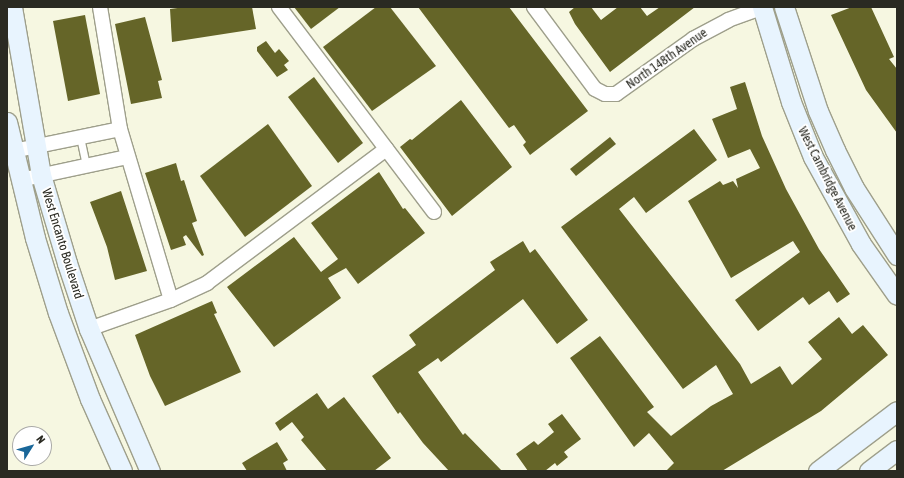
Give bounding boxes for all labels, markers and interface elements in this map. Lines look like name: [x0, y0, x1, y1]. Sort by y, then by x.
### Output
street label: North 148th Avenue: [623, 25, 711, 93]
street label: West Cambridge Avenue: [794, 124, 860, 234]
street label: West Encanto Boulevard: [38, 187, 86, 301]
north arrow: [12, 426, 52, 466]
text: N: [34, 433, 48, 446]

